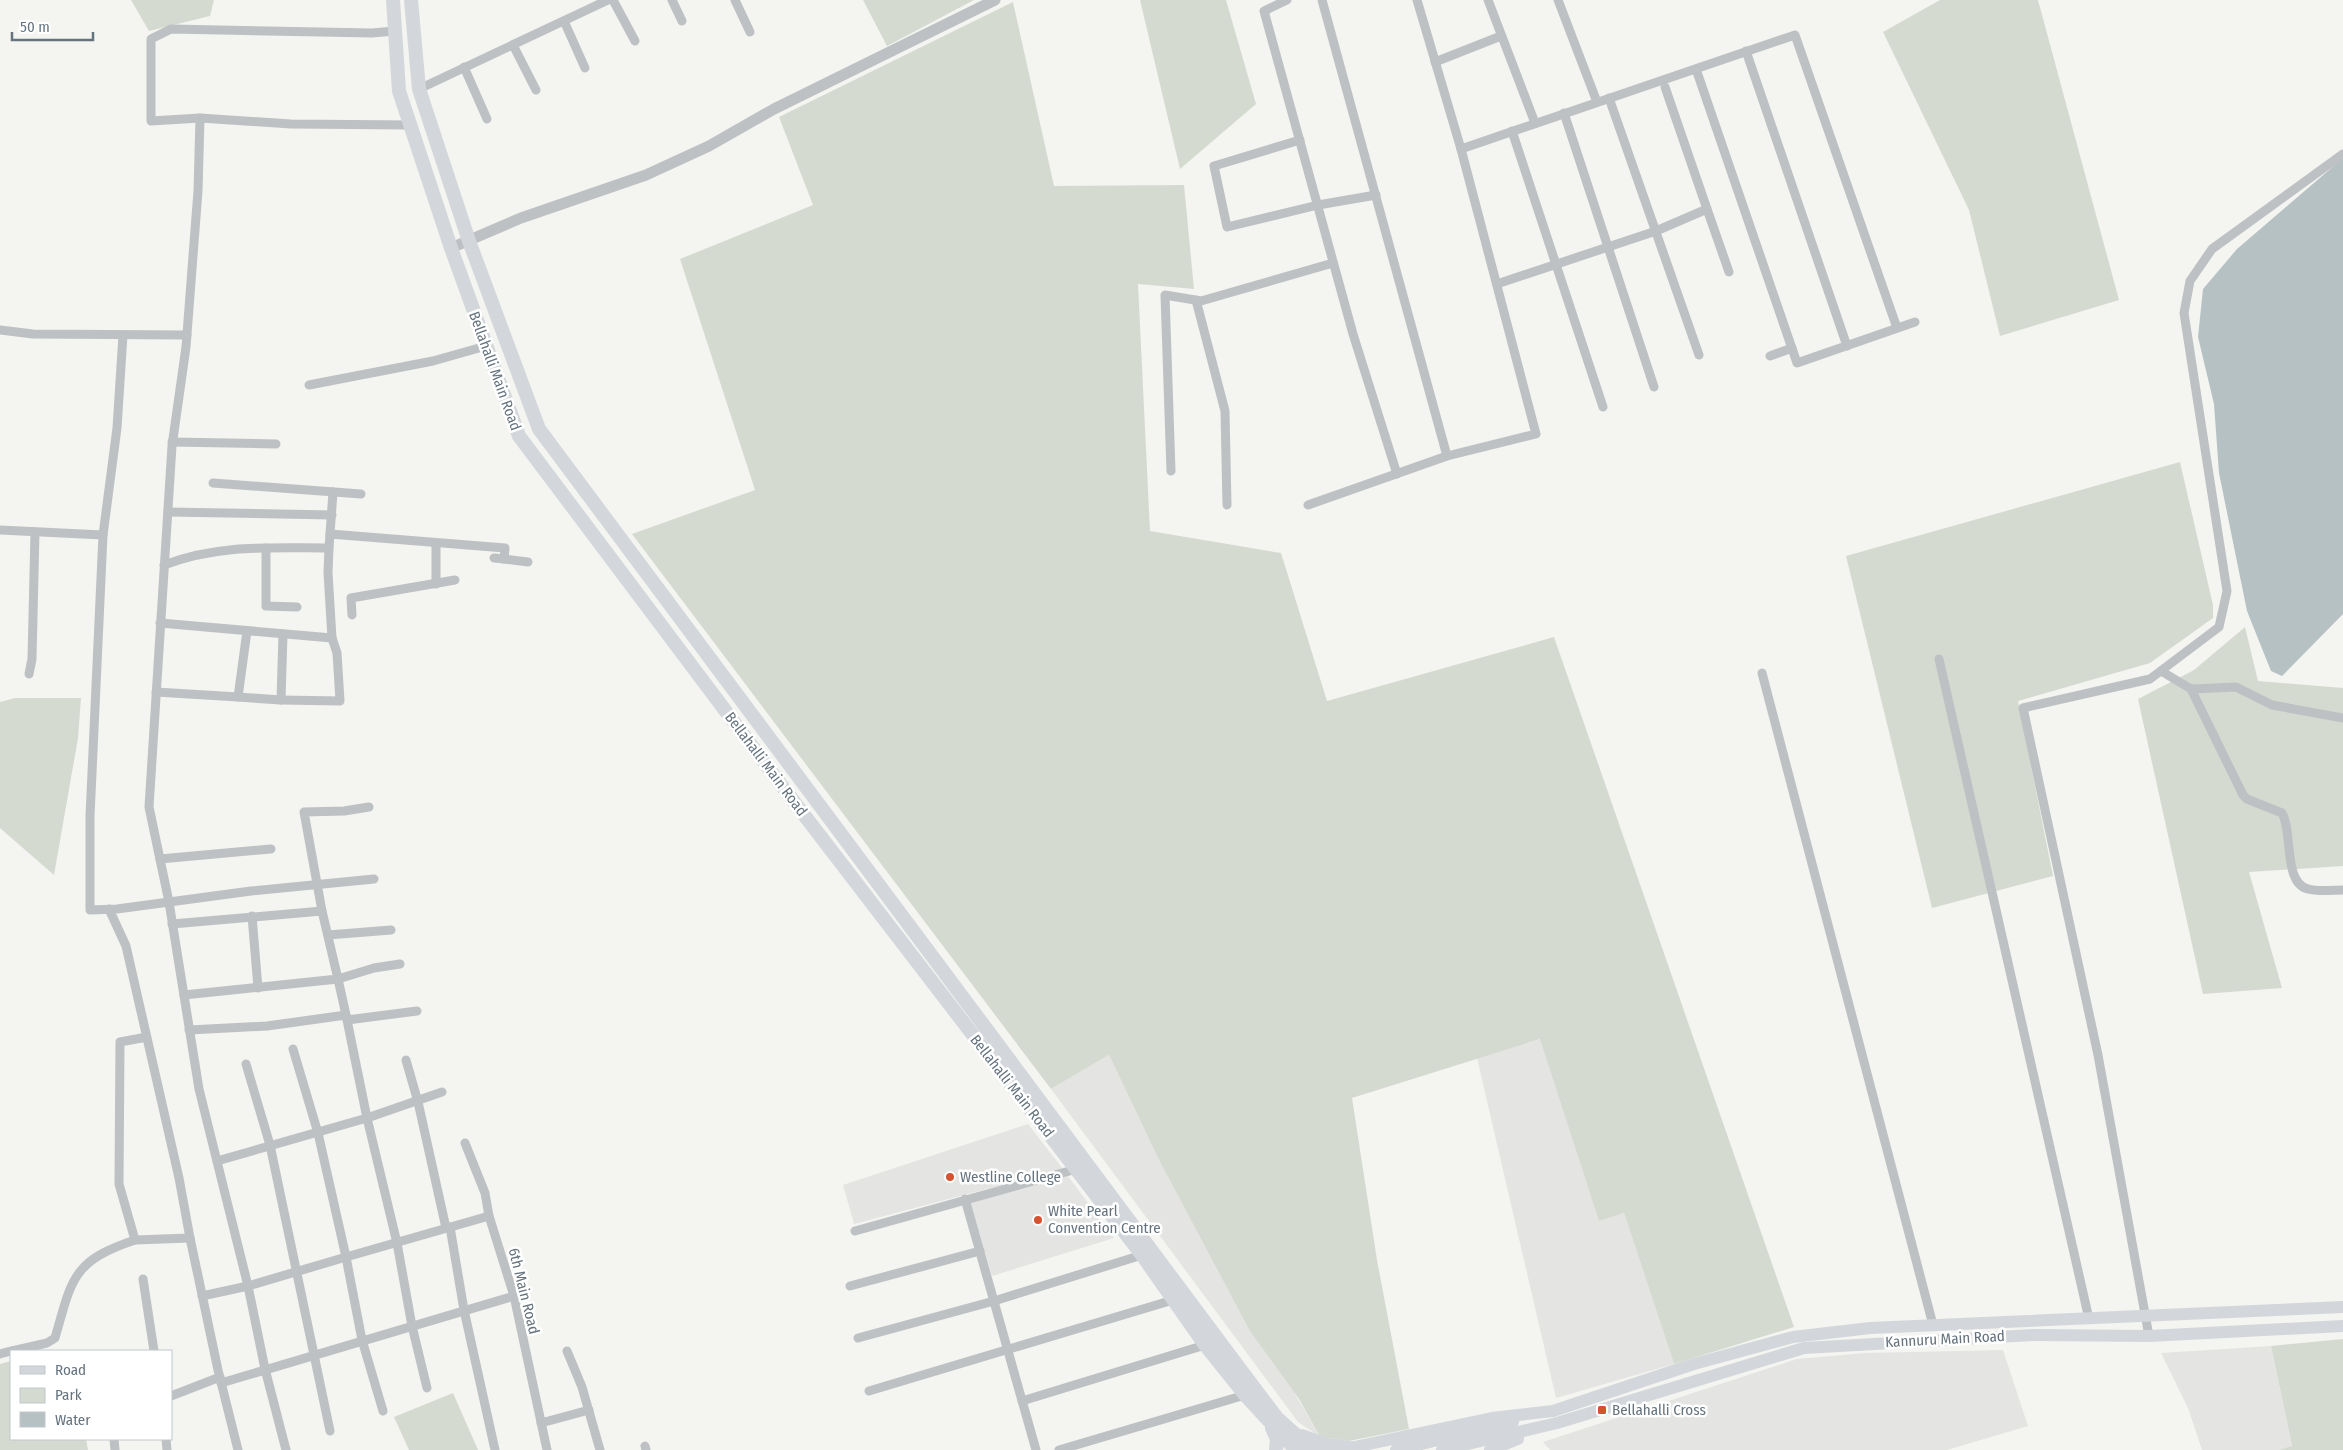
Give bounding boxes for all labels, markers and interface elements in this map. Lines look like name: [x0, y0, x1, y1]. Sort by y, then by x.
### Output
scale bar: [12, 10, 94, 42]
text: 50 m: [20, 18, 50, 36]
street label: Bellahalli Main Road: [465, 309, 525, 433]
street label: Bellahalli Main Road: [721, 708, 811, 820]
street label: Bellahalli Main Road: [966, 1031, 1058, 1141]
place label: Westline College: [960, 1168, 1061, 1186]
marker: Westline College: [944, 1171, 956, 1183]
place label: White Pearl Convention Centre: [1048, 1202, 1161, 1237]
marker: White Pearl Convention Centre: [1032, 1214, 1044, 1226]
street label: 6th Main Road: [505, 1246, 543, 1336]
street label: Kannuru Main Road: [1885, 1327, 2005, 1351]
legend: [10, 1350, 172, 1440]
text: Road: [55, 1361, 86, 1379]
text: Park: [55, 1386, 82, 1404]
place label: Bellahalli Cross: [1612, 1401, 1706, 1419]
marker: Bellahalli Cross: [1596, 1404, 1608, 1416]
text: Water: [55, 1411, 91, 1429]

